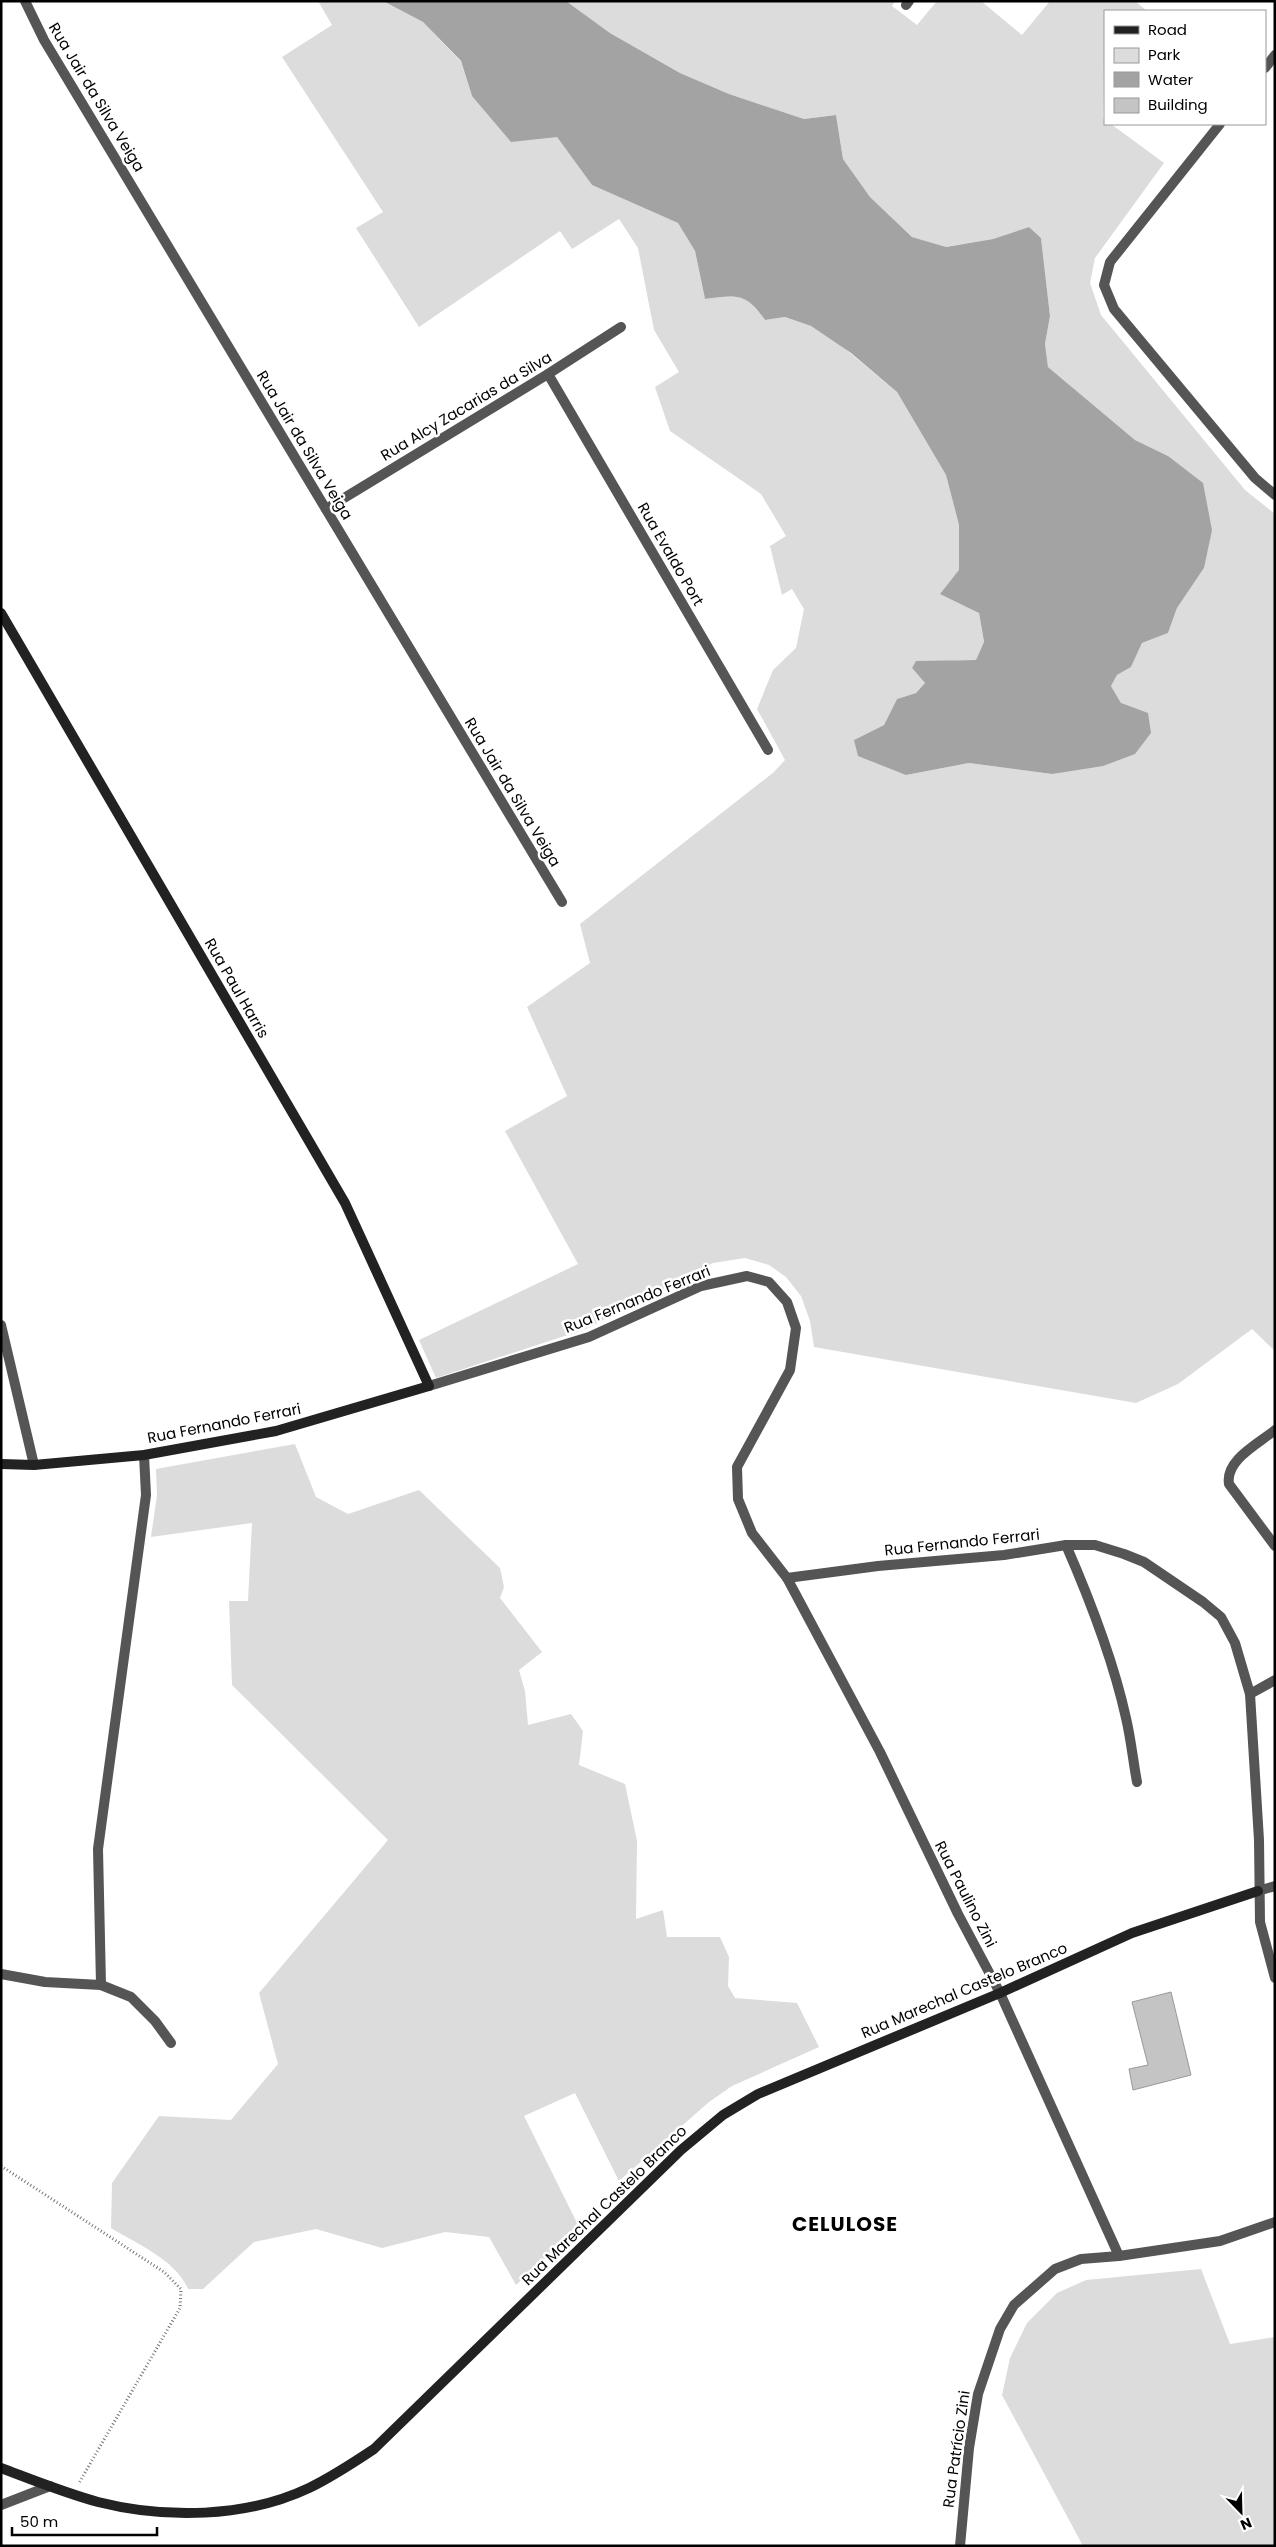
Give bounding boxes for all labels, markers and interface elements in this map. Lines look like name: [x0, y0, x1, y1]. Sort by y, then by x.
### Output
legend: [1104, 10, 1266, 125]
street label: Rua Jair da Silva Veiga: [44, 18, 150, 176]
text: Road: [1148, 19, 1187, 40]
text: Park: [1148, 44, 1180, 65]
text: Water: [1148, 69, 1194, 90]
text: Building: [1148, 94, 1208, 115]
street label: Rua Alcy Zacarias da Silva: [377, 347, 555, 465]
street label: Rua Jair da Silva Veiga: [252, 366, 358, 524]
street label: Rua Evaldo Port: [633, 499, 709, 609]
street label: Rua Jair da Silva Veiga: [460, 713, 566, 871]
street label: Rua Paul Harris: [200, 934, 274, 1042]
street label: Rua Fernando Ferrari: [561, 1260, 713, 1338]
street label: Rua Fernando Ferrari: [145, 1398, 303, 1448]
street label: Rua Fernando Ferrari: [883, 1523, 1041, 1561]
street label: Rua Paulino Zini: [930, 1837, 1002, 1951]
street label: Rua Marechal Castelo Branco: [858, 1937, 1070, 2043]
street label: Rua Marechal Castelo Branco: [517, 2120, 691, 2290]
district label: CELULOSE: [792, 2210, 898, 2238]
street label: Rua Patrício Zini: [937, 2389, 975, 2509]
north arrow: [1216, 2487, 1266, 2537]
scale bar: [12, 2504, 158, 2536]
text: 50 m: [20, 2511, 58, 2532]
text: N: [1237, 2513, 1255, 2535]

